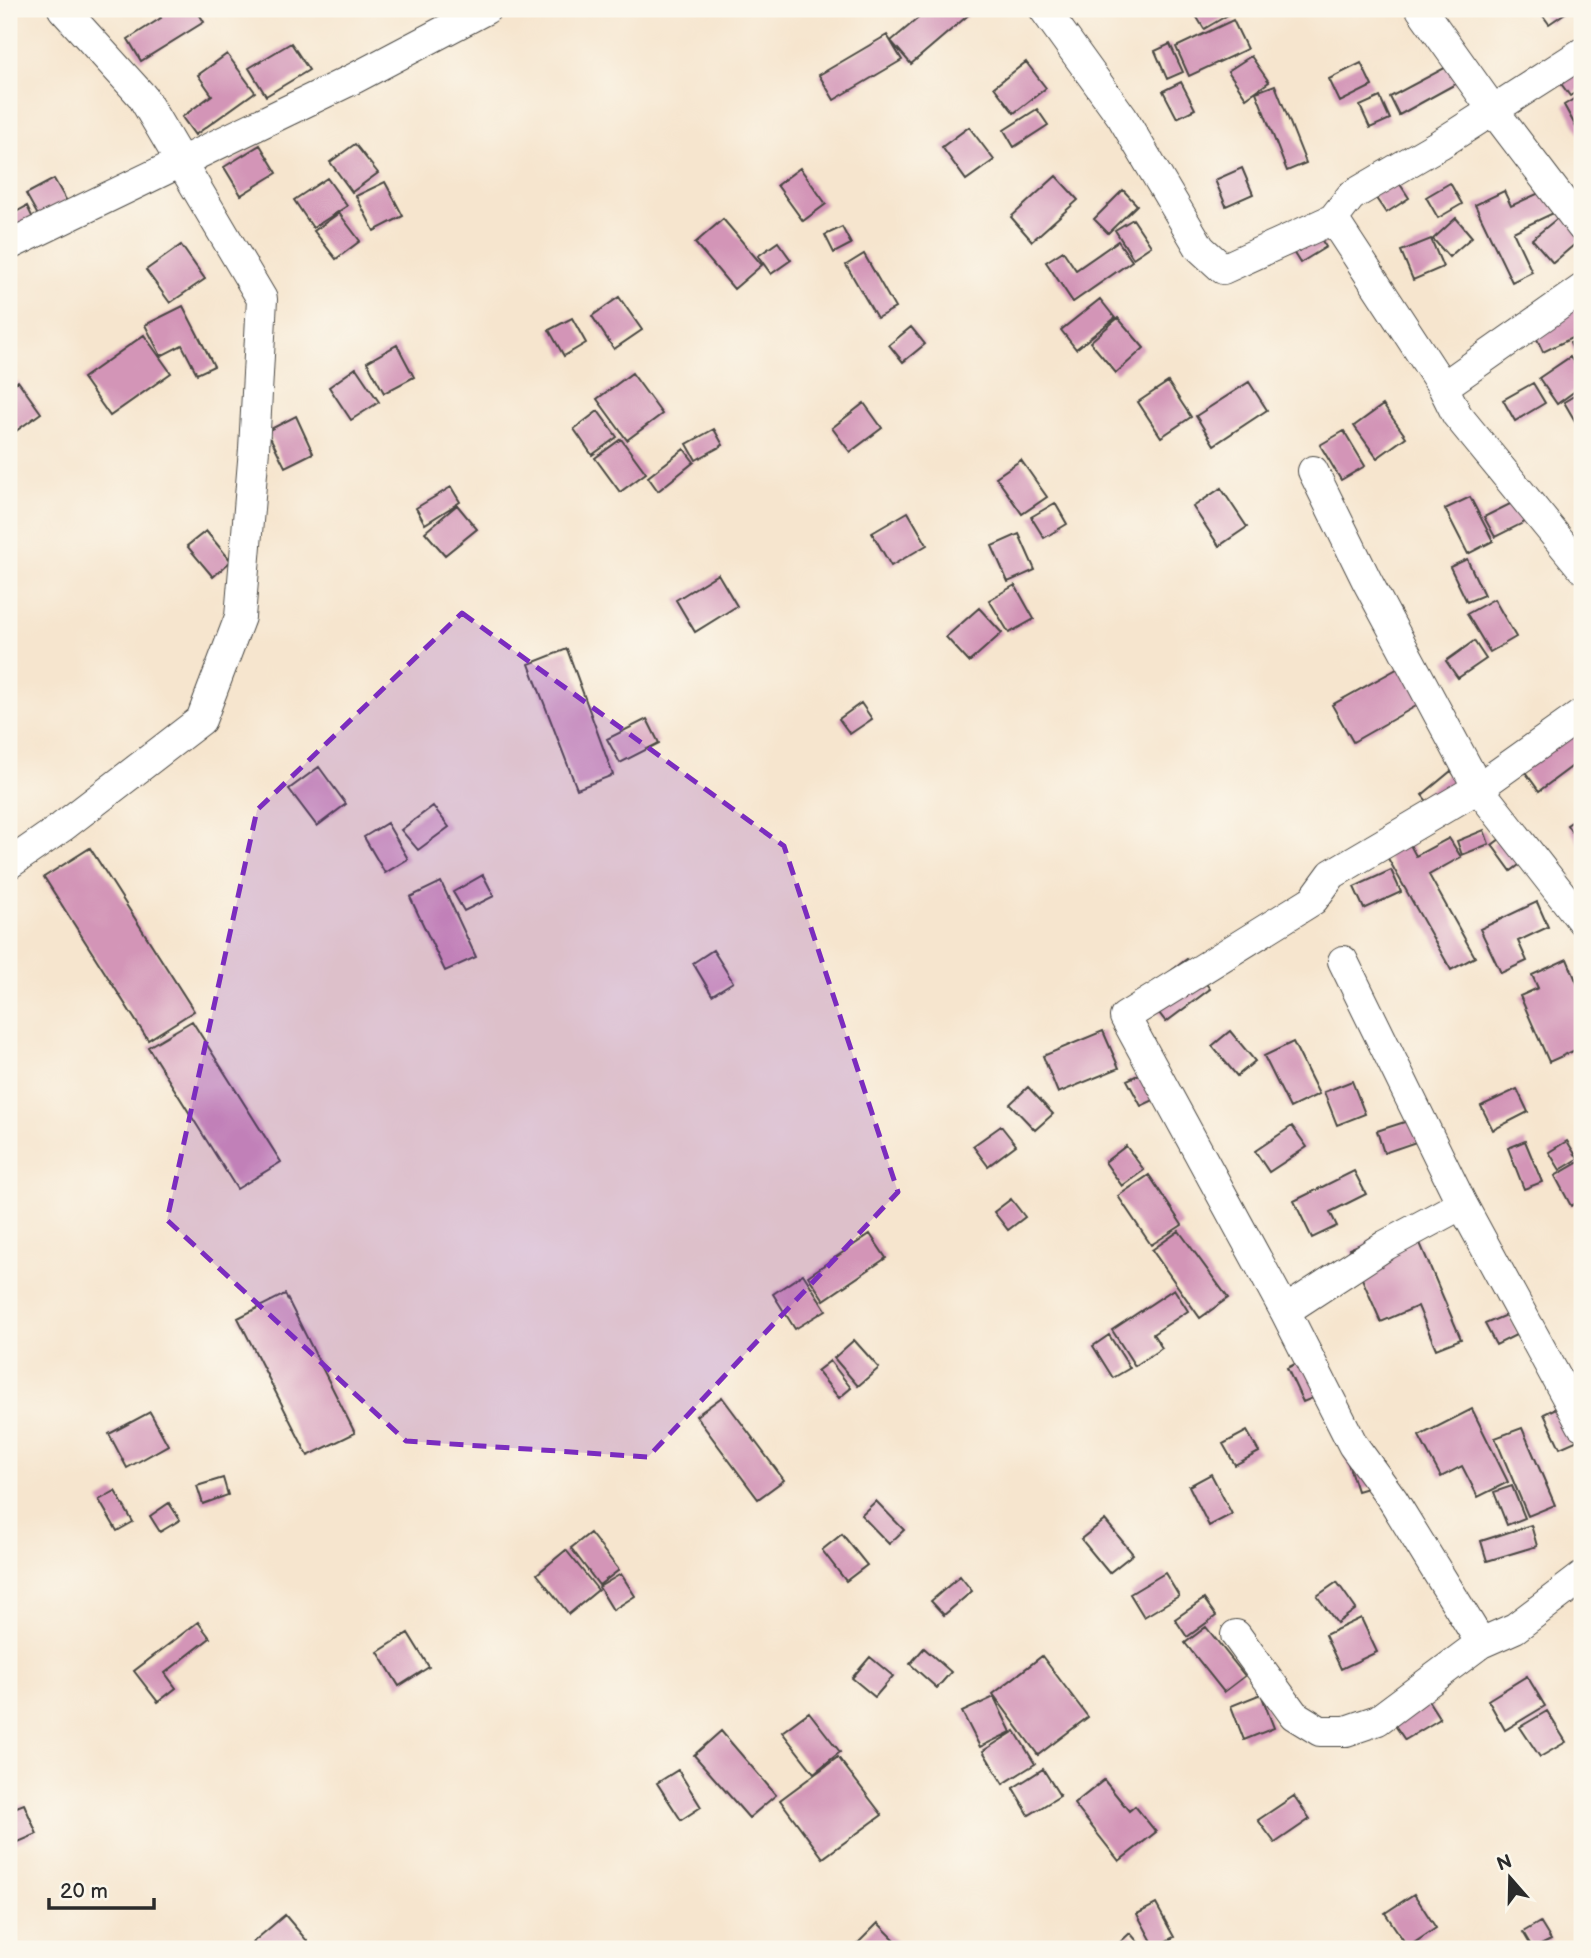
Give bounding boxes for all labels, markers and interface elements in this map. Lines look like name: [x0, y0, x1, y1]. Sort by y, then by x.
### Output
north arrow: [1476, 1842, 1546, 1912]
text: N: [1494, 1850, 1515, 1877]
scale bar: [49, 1867, 154, 1911]
text: 20 m: [60, 1879, 108, 1904]

